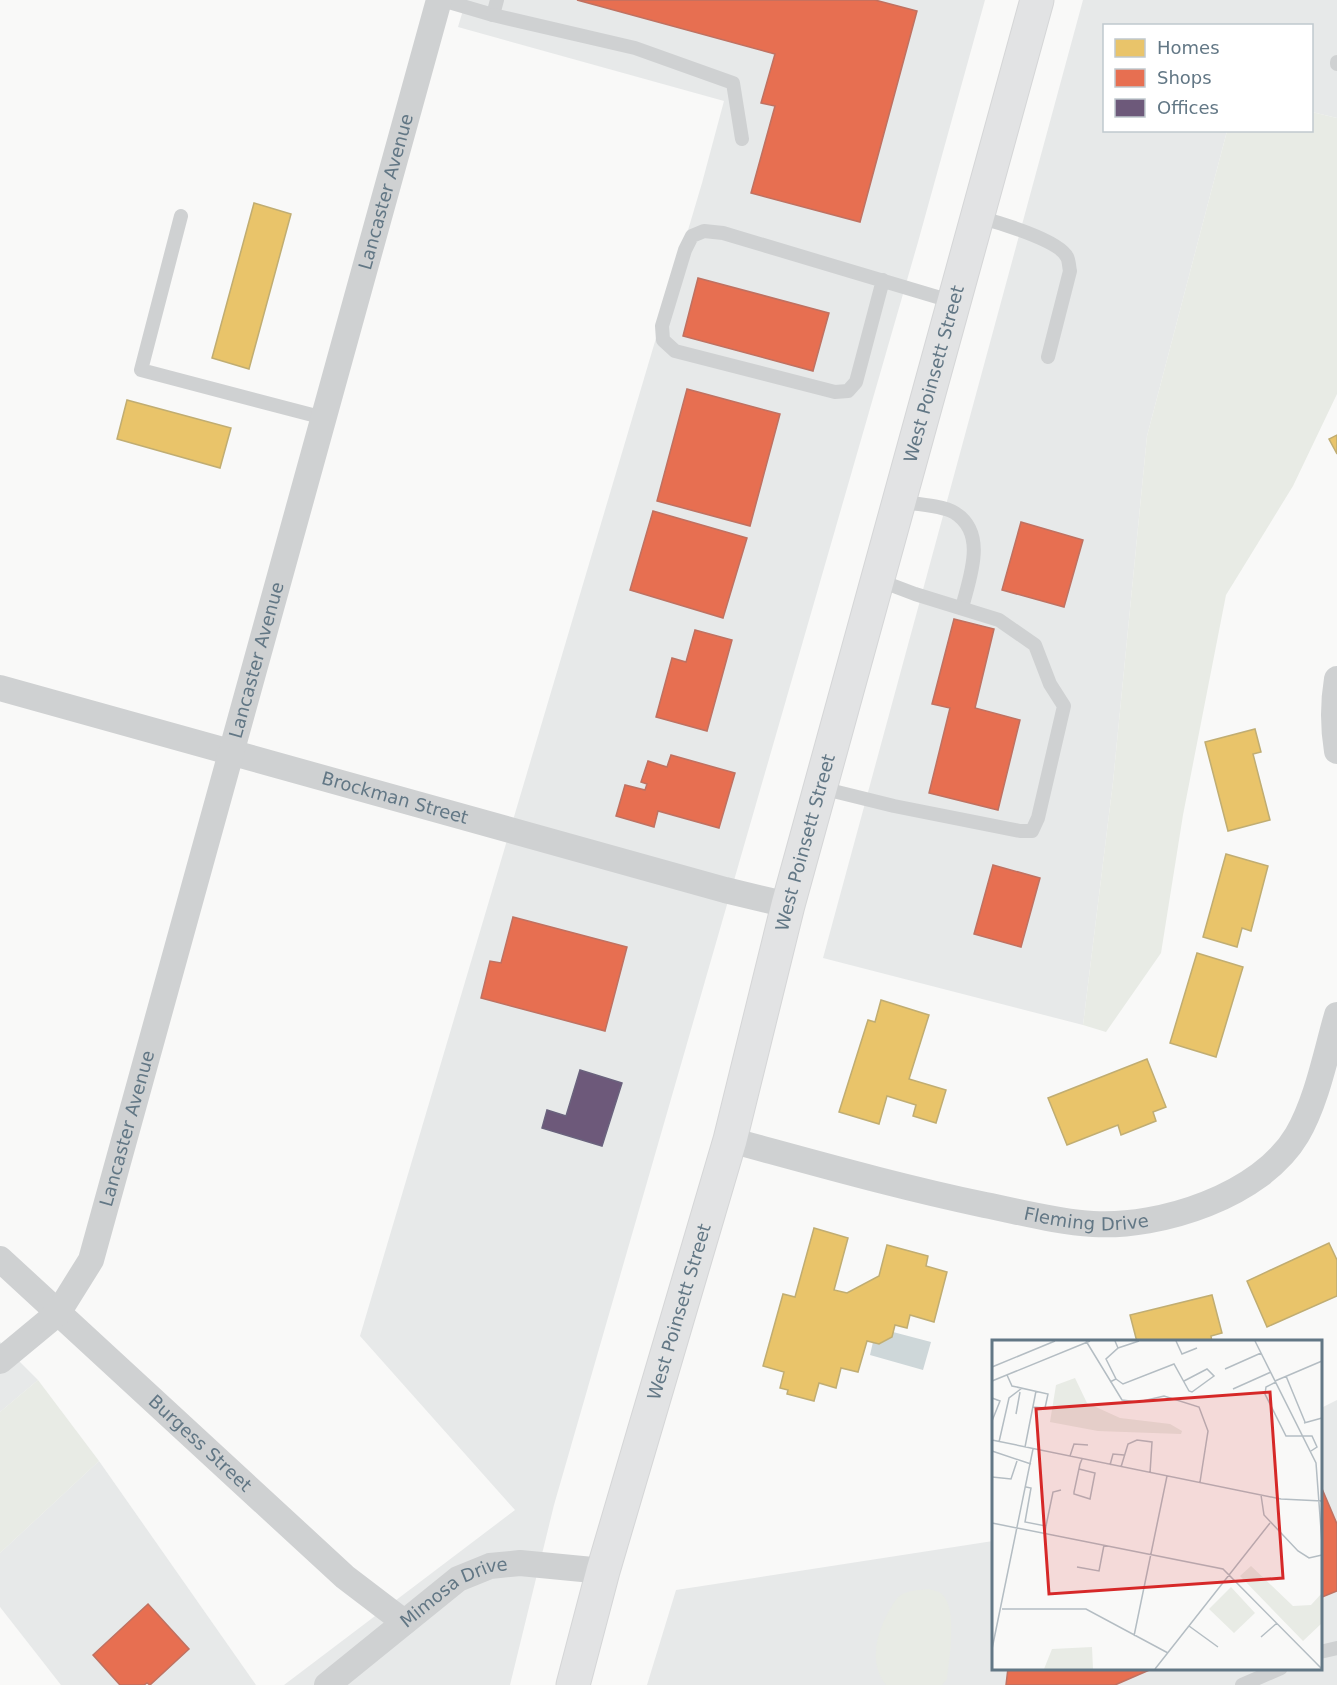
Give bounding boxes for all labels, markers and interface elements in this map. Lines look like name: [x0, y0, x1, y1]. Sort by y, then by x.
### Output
legend: [1103, 24, 1313, 132]
text: Homes: [1157, 37, 1220, 58]
text: Shops: [1157, 67, 1212, 88]
text: Offices: [1157, 97, 1219, 118]
street label: Lancaster Avenue: [354, 111, 417, 272]
street label: West Poinsett Street: [899, 283, 968, 465]
street label: Lancaster Avenue: [225, 580, 288, 740]
street label: West Poinsett Street: [771, 752, 839, 933]
street label: Brockman Street: [319, 767, 471, 828]
street label: Lancaster Avenue: [95, 1048, 158, 1209]
street label: Fleming Drive: [1022, 1203, 1150, 1234]
street label: West Poinsett Street: [643, 1221, 715, 1402]
inset map: [992, 1340, 1322, 1670]
street label: Burgess Street: [144, 1390, 256, 1496]
street label: Mimosa Drive: [396, 1553, 509, 1632]

